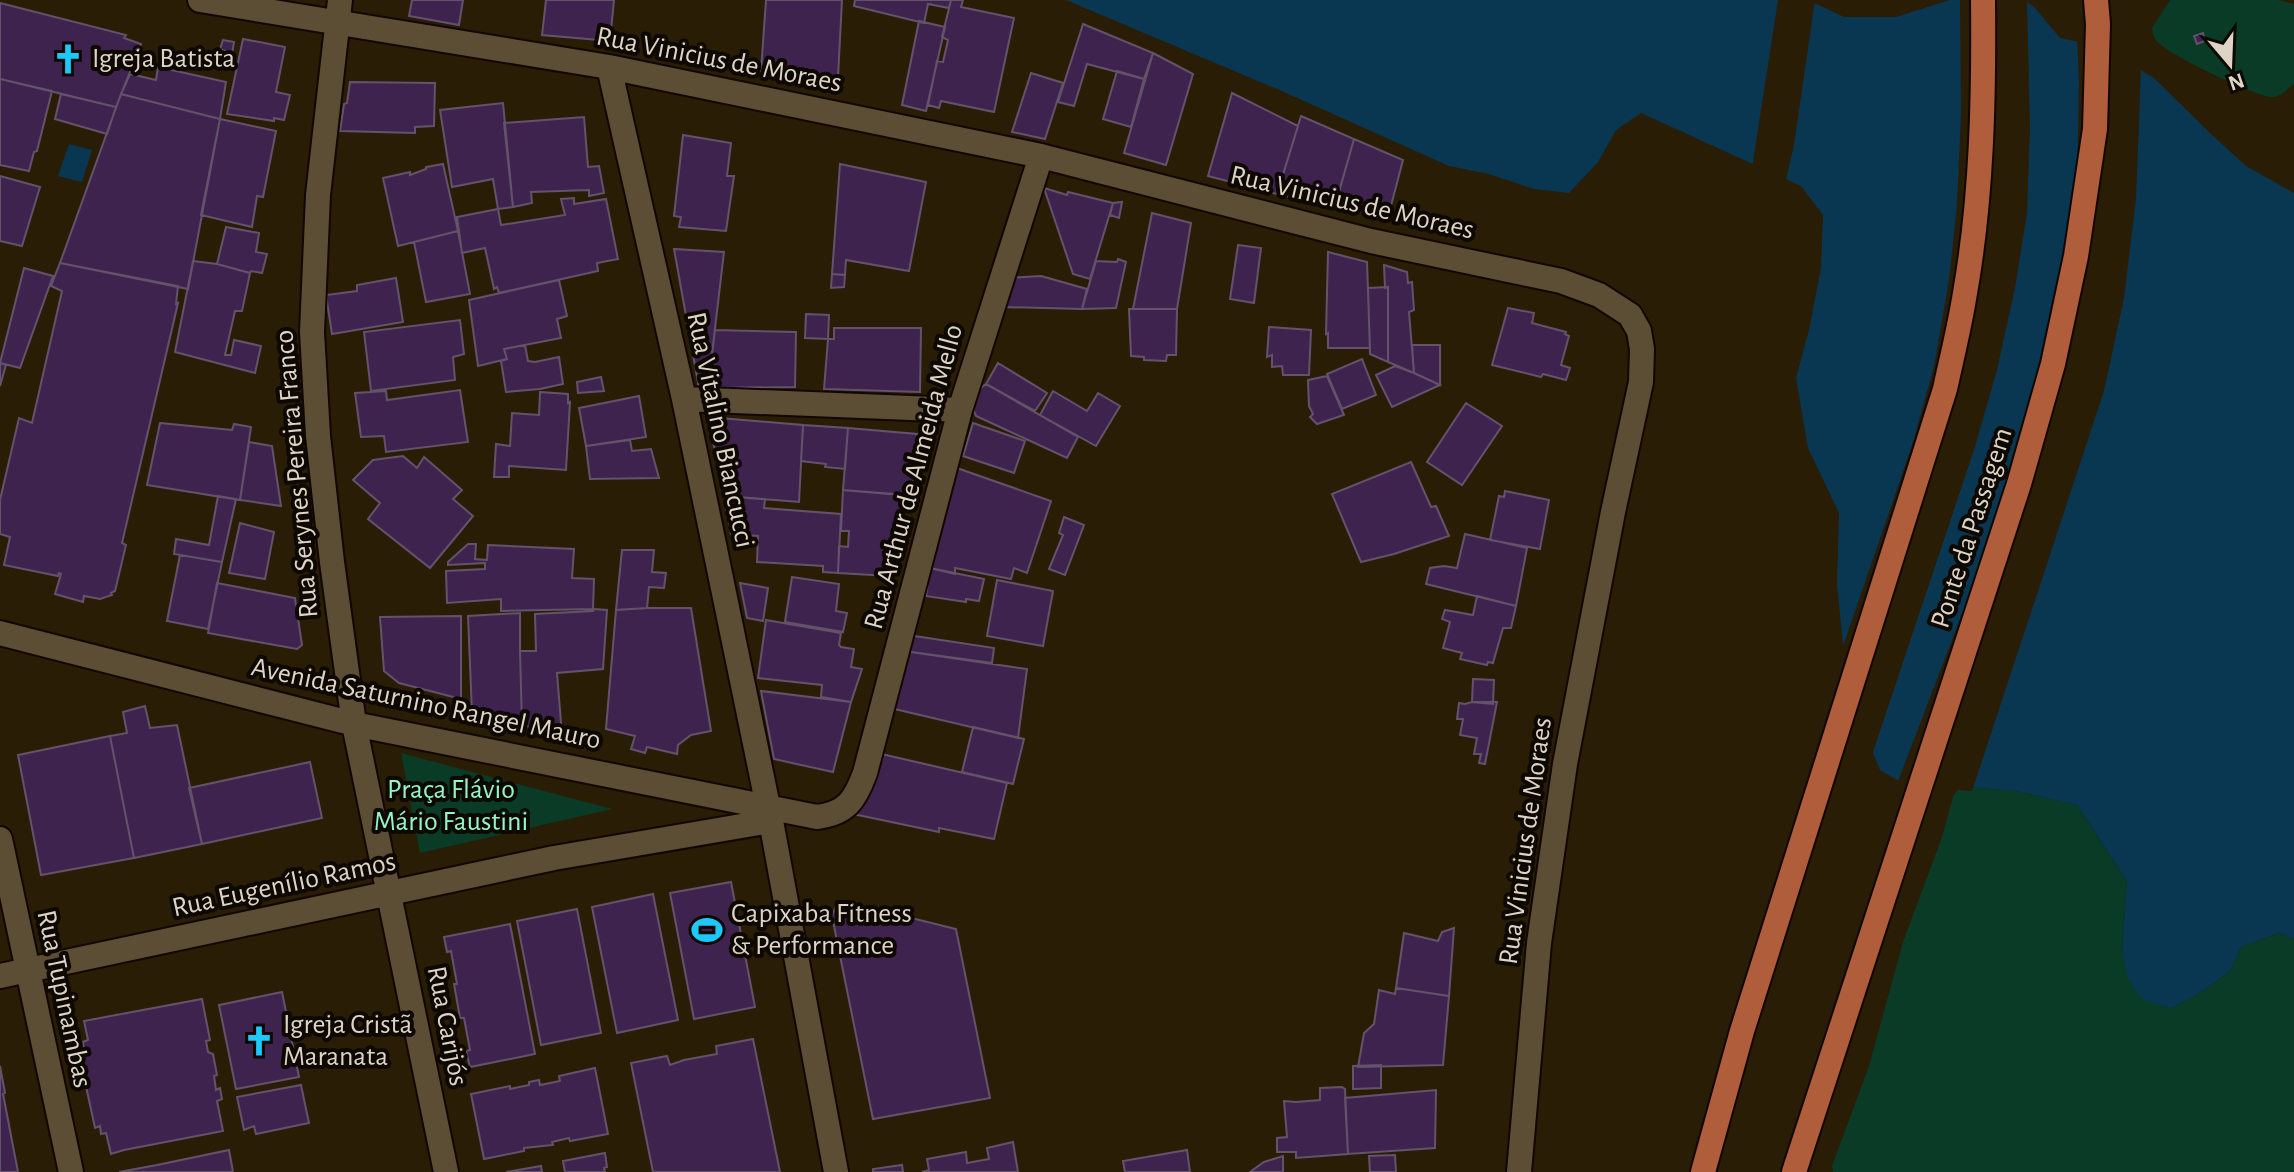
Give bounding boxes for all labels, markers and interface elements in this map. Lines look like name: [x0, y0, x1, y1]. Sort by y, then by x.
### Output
street label: Rua Vinicius de Moraes: [594, 22, 844, 98]
north arrow: [2190, 24, 2270, 104]
church icon: Igreja Batista: [51, 42, 85, 76]
place label: Igreja Batista: [92, 45, 235, 73]
text: N: [2225, 69, 2247, 95]
street label: Rua Vinicius de Moraes: [1227, 161, 1477, 245]
street label: Rua Vitalino Biancucci: [681, 310, 759, 550]
street label: Rua Arthur de Almeida Mello: [860, 322, 968, 632]
street label: Rua Serynes Pereira Franco: [270, 329, 324, 619]
street label: Ponte da Passagem: [1926, 424, 2018, 632]
street label: Avenida Saturnino Rangel Mauro: [249, 653, 603, 755]
street label: Rua Vinicius de Moraes: [1495, 716, 1557, 966]
park label: Praça Flávio Mário Faustini: [374, 776, 528, 836]
street label: Rua Eugenílio Ramos: [170, 848, 398, 922]
place label: Capixaba Fitness & Performance: [731, 900, 912, 960]
street label: Rua Tupinambas: [31, 908, 97, 1090]
sports icon: Capixaba Fitness & Performance: [690, 913, 724, 947]
street label: Rua Carijós: [422, 964, 472, 1088]
place label: Igreja Cristã Maranata: [283, 1011, 412, 1071]
church icon: Igreja Cristã Maranata: [242, 1024, 276, 1058]

